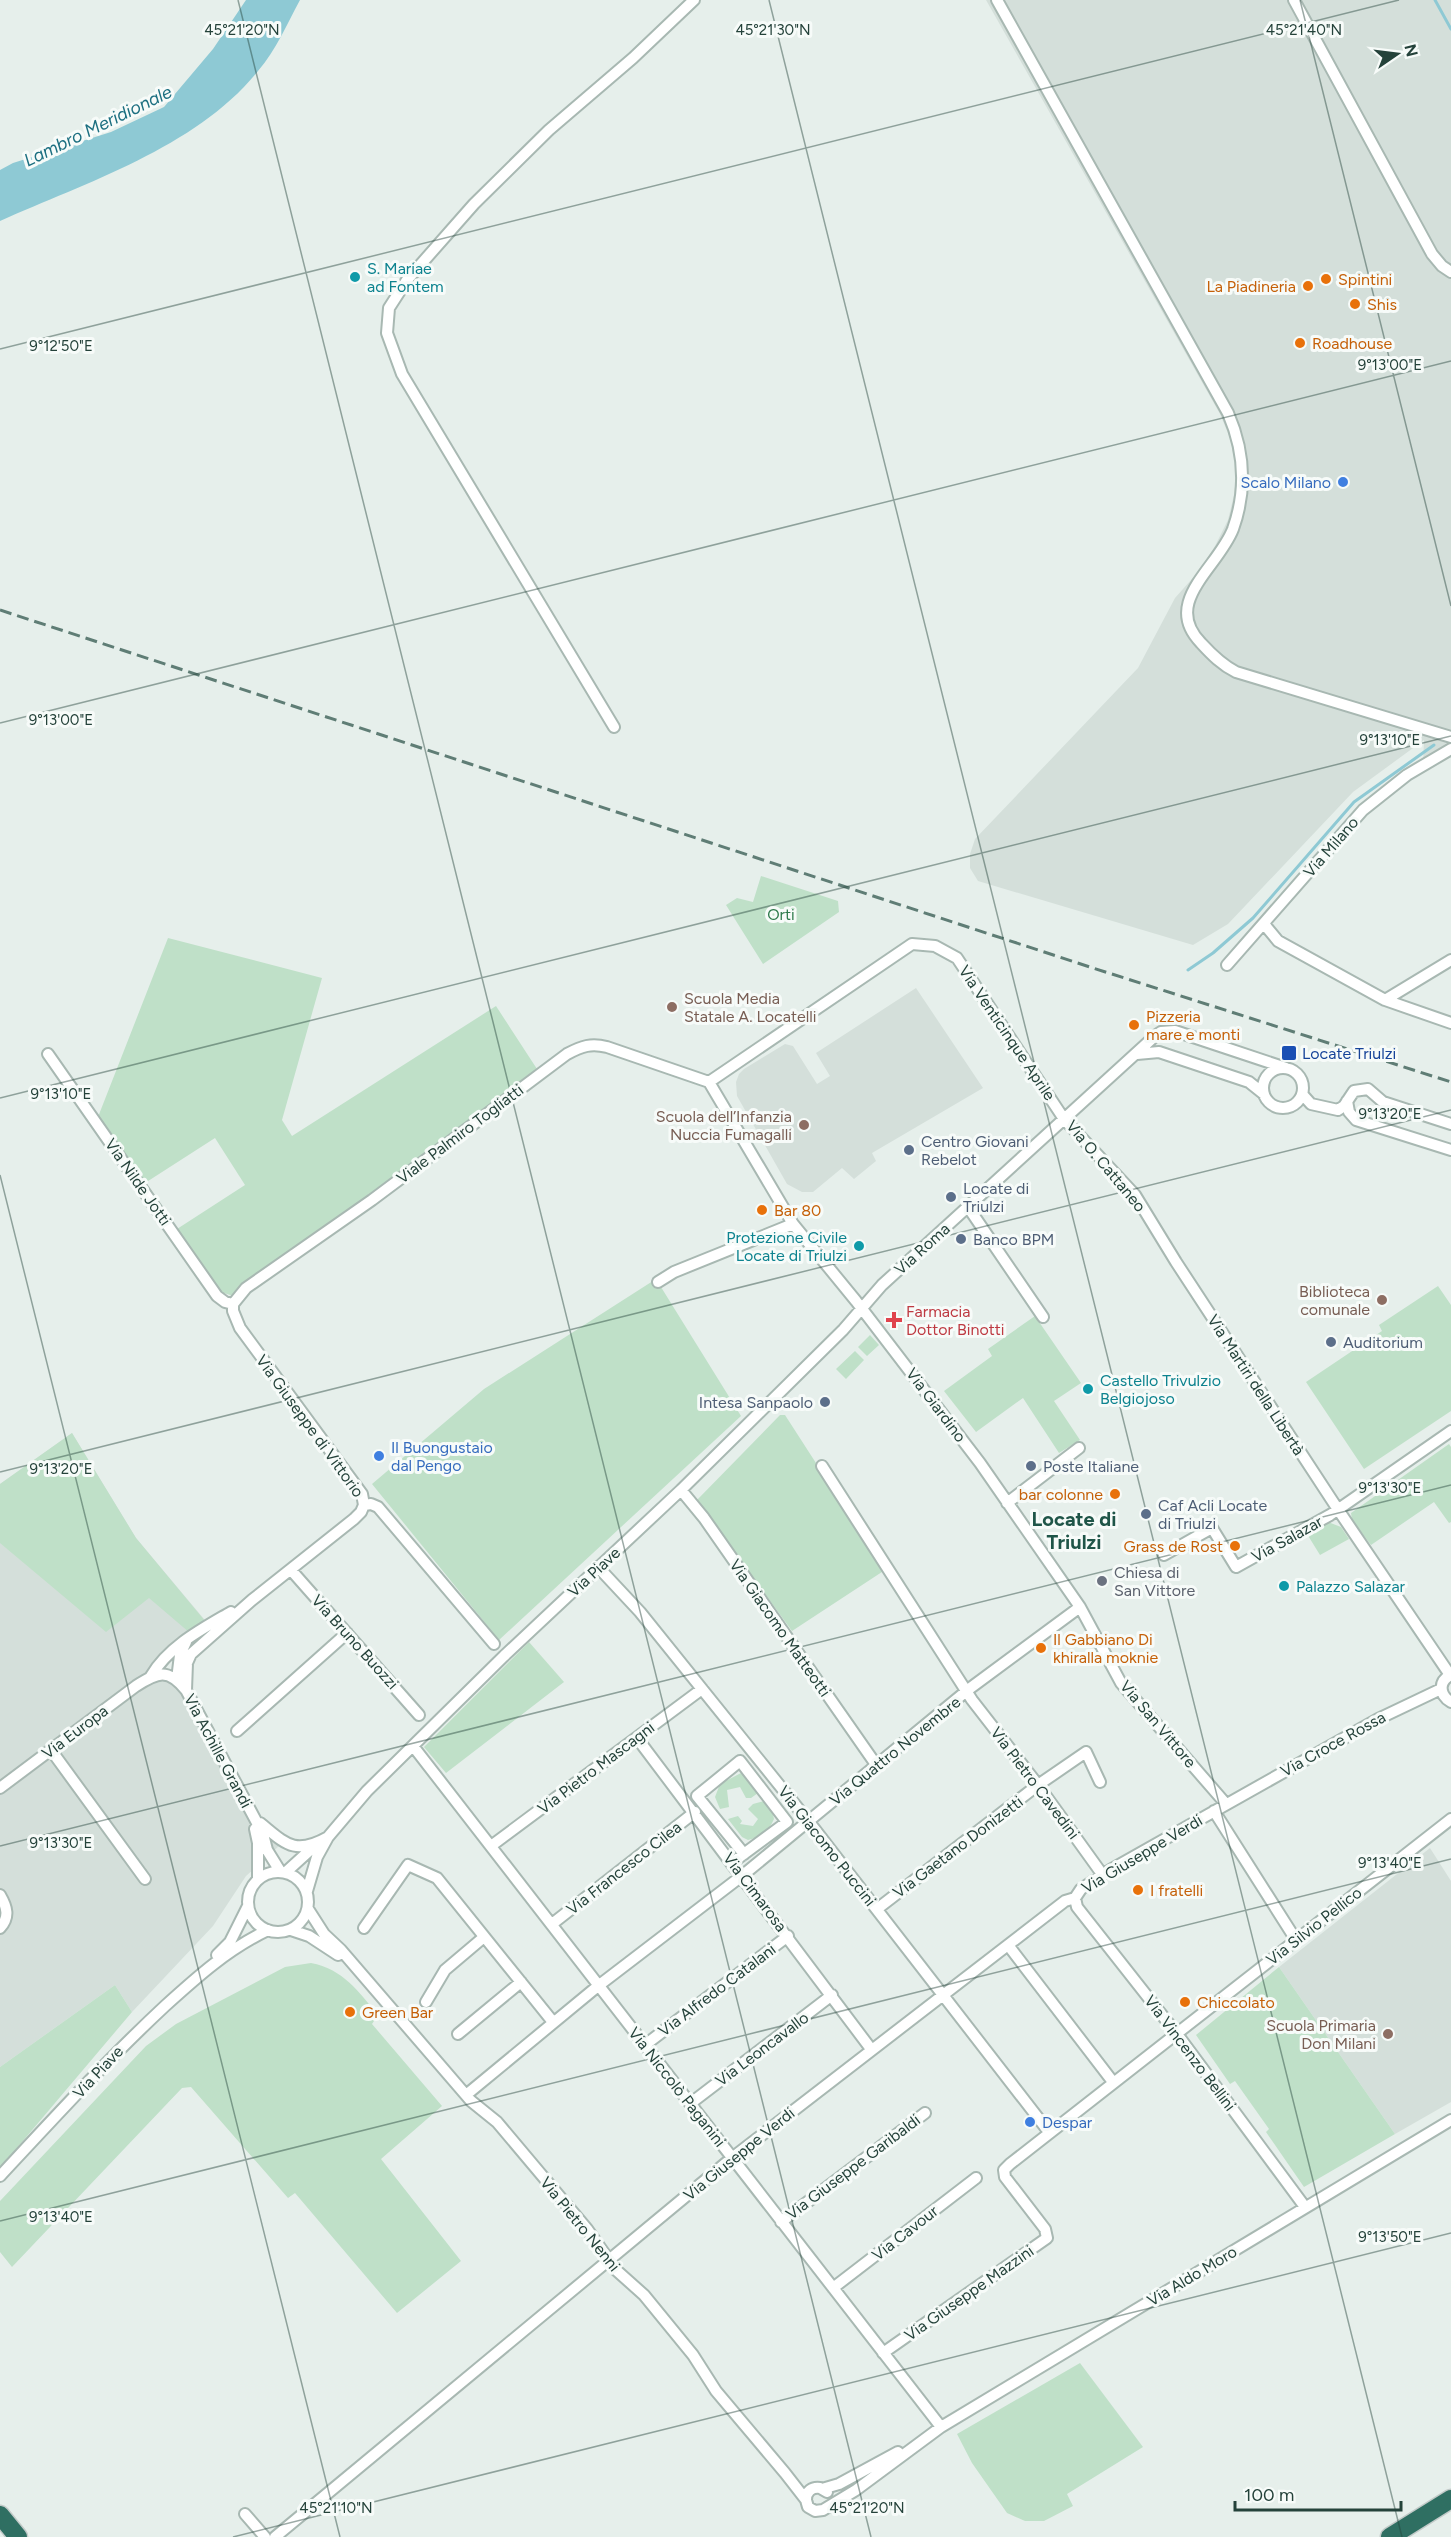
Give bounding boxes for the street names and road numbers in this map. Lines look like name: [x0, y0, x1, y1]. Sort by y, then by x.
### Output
street label: Via Milano: [1300, 813, 1362, 881]
street label: Via Venticinque Aprile: [955, 962, 1059, 1104]
street label: Viale Palmiro Togliatti: [393, 1080, 527, 1188]
street label: Via O. Cattaneo: [1062, 1116, 1150, 1216]
street label: Via Nilde Jotti: [101, 1135, 175, 1229]
street label: Via Roma: [890, 1219, 954, 1279]
street label: Via Martiri della Libertà: [1203, 1311, 1309, 1459]
street label: Via Giuseppe di Vittorio: [252, 1351, 368, 1501]
street label: Via Giardino: [902, 1364, 970, 1446]
street label: Via Salazar: [1248, 1512, 1326, 1566]
street label: Via Piave: [564, 1543, 624, 1601]
street label: Via Giacomo Matteotti: [725, 1556, 835, 1700]
street label: Via Bruno Buozzi: [308, 1591, 402, 1693]
street label: Via San Vittore: [1116, 1677, 1200, 1772]
street label: Via Achille Grandi: [180, 1691, 256, 1811]
street label: Via Quattro Novembre: [826, 1692, 964, 1810]
street label: Via Europa: [38, 1701, 112, 1763]
street label: Via Croce Rossa: [1277, 1707, 1389, 1781]
street label: Via Pietro Mascagni: [534, 1718, 658, 1818]
street label: Via Pietro Cavedini: [987, 1723, 1083, 1843]
street label: Via Giacomo Puccini: [774, 1782, 880, 1910]
street label: Via Gaetano Donizetti: [889, 1792, 1027, 1902]
street label: Via Giuseppe Verdi: [1078, 1811, 1206, 1897]
street label: Via Francesco Cilea: [563, 1817, 685, 1919]
street label: Via Cimarosa: [719, 1849, 791, 1935]
street label: Via Silvio Pellico: [1263, 1883, 1365, 1969]
street label: Via Alfredo Catalani: [655, 1940, 779, 2040]
street label: Via Vincenzo Bellini: [1140, 1991, 1240, 2115]
street label: Via Leoncavallo: [712, 2008, 812, 2090]
street label: Via Niccolò Paganini: [624, 2023, 730, 2151]
street label: Via Piave: [69, 2042, 127, 2102]
street label: Via Giuseppe Verdi: [680, 2103, 798, 2205]
street label: Via Giuseppe Garibaldi: [782, 2110, 924, 2224]
street label: Via Pietro Nenni: [536, 2173, 624, 2275]
street label: Via Cavour: [868, 2201, 942, 2265]
street label: Via Giuseppe Mazzini: [901, 2241, 1037, 2345]
street label: Via Aldo Moro: [1144, 2242, 1240, 2310]

